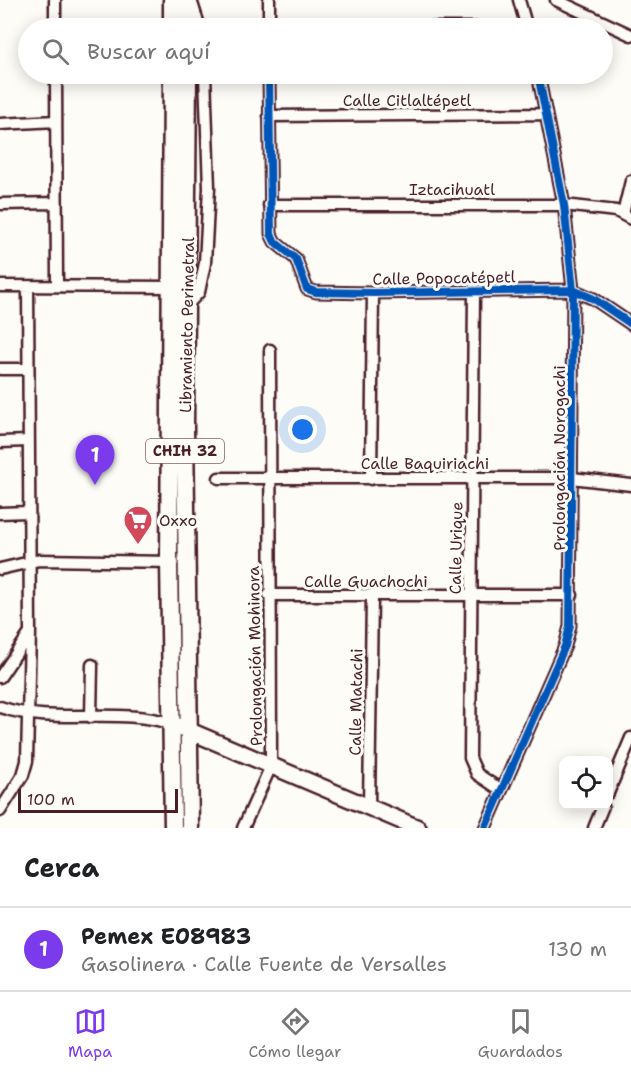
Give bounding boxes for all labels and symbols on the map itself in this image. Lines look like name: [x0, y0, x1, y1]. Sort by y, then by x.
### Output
street label: Calle Citlaltépetl: [343, 90, 472, 111]
street label: Iztacihuatl: [409, 179, 495, 200]
street label: Libramiento Perimetral: [175, 237, 199, 413]
street label: Calle Popocatépetl: [372, 266, 516, 290]
street label: Prolongación Norogachi: [549, 365, 570, 551]
your location: [288, 415, 317, 444]
pin: 1: [76, 436, 115, 485]
road number: CHIH 32: [146, 439, 224, 463]
street label: Calle Baquiriachi: [361, 453, 489, 474]
street label: Calle Urique: [445, 501, 467, 595]
supermarket icon: Oxxo: [122, 504, 154, 546]
place label: Oxxo: [159, 510, 197, 531]
street label: Prolongación Mohinora: [243, 566, 267, 746]
street label: Calle Guachochi: [304, 571, 428, 592]
street label: Calle Matachi: [345, 648, 367, 756]
scale bar: [18, 786, 178, 814]

